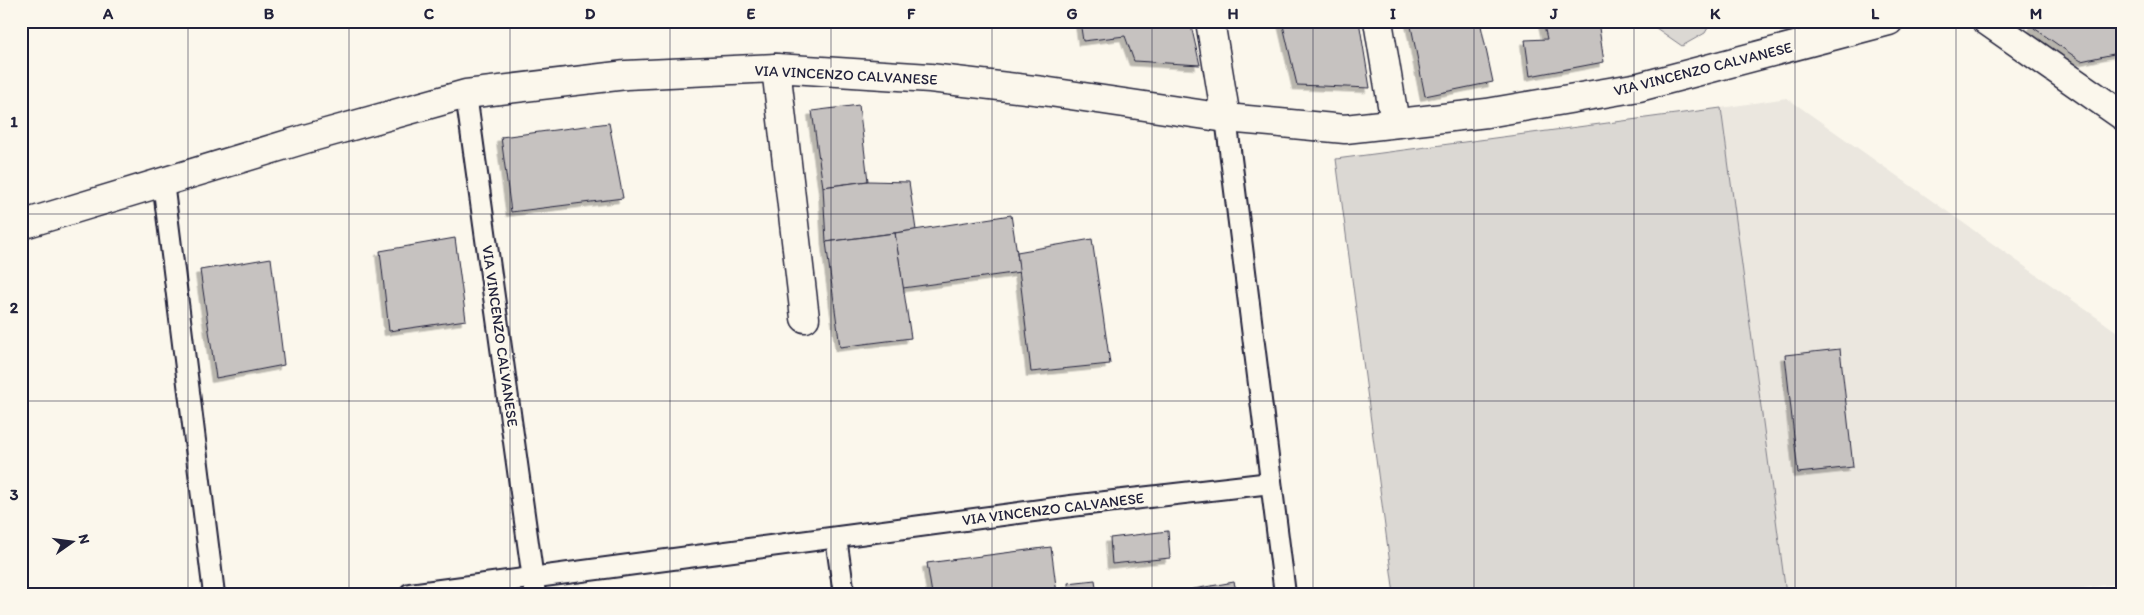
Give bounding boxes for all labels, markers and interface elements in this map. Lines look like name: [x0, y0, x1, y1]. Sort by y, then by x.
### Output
text: A: [102, 4, 114, 23]
text: B: [264, 4, 275, 23]
text: C: [424, 4, 435, 23]
text: D: [585, 4, 596, 23]
text: E: [747, 4, 756, 23]
text: F: [907, 4, 916, 23]
text: G: [1066, 4, 1078, 23]
text: H: [1227, 4, 1239, 23]
text: I: [1390, 4, 1396, 23]
text: J: [1549, 4, 1558, 23]
text: K: [1710, 4, 1721, 23]
text: L: [1871, 4, 1880, 23]
text: M: [2030, 4, 2042, 23]
street label: VIA VINCENZO CALVANESE: [1612, 38, 1794, 100]
street label: VIA VINCENZO CALVANESE: [754, 61, 938, 89]
text: 1: [10, 112, 18, 131]
street label: VIA VINCENZO CALVANESE: [478, 244, 522, 428]
text: 2: [10, 298, 19, 317]
text: 3: [10, 485, 19, 504]
street label: VIA VINCENZO CALVANESE: [961, 489, 1145, 529]
north arrow: [48, 518, 98, 568]
text: N: [75, 532, 94, 546]

